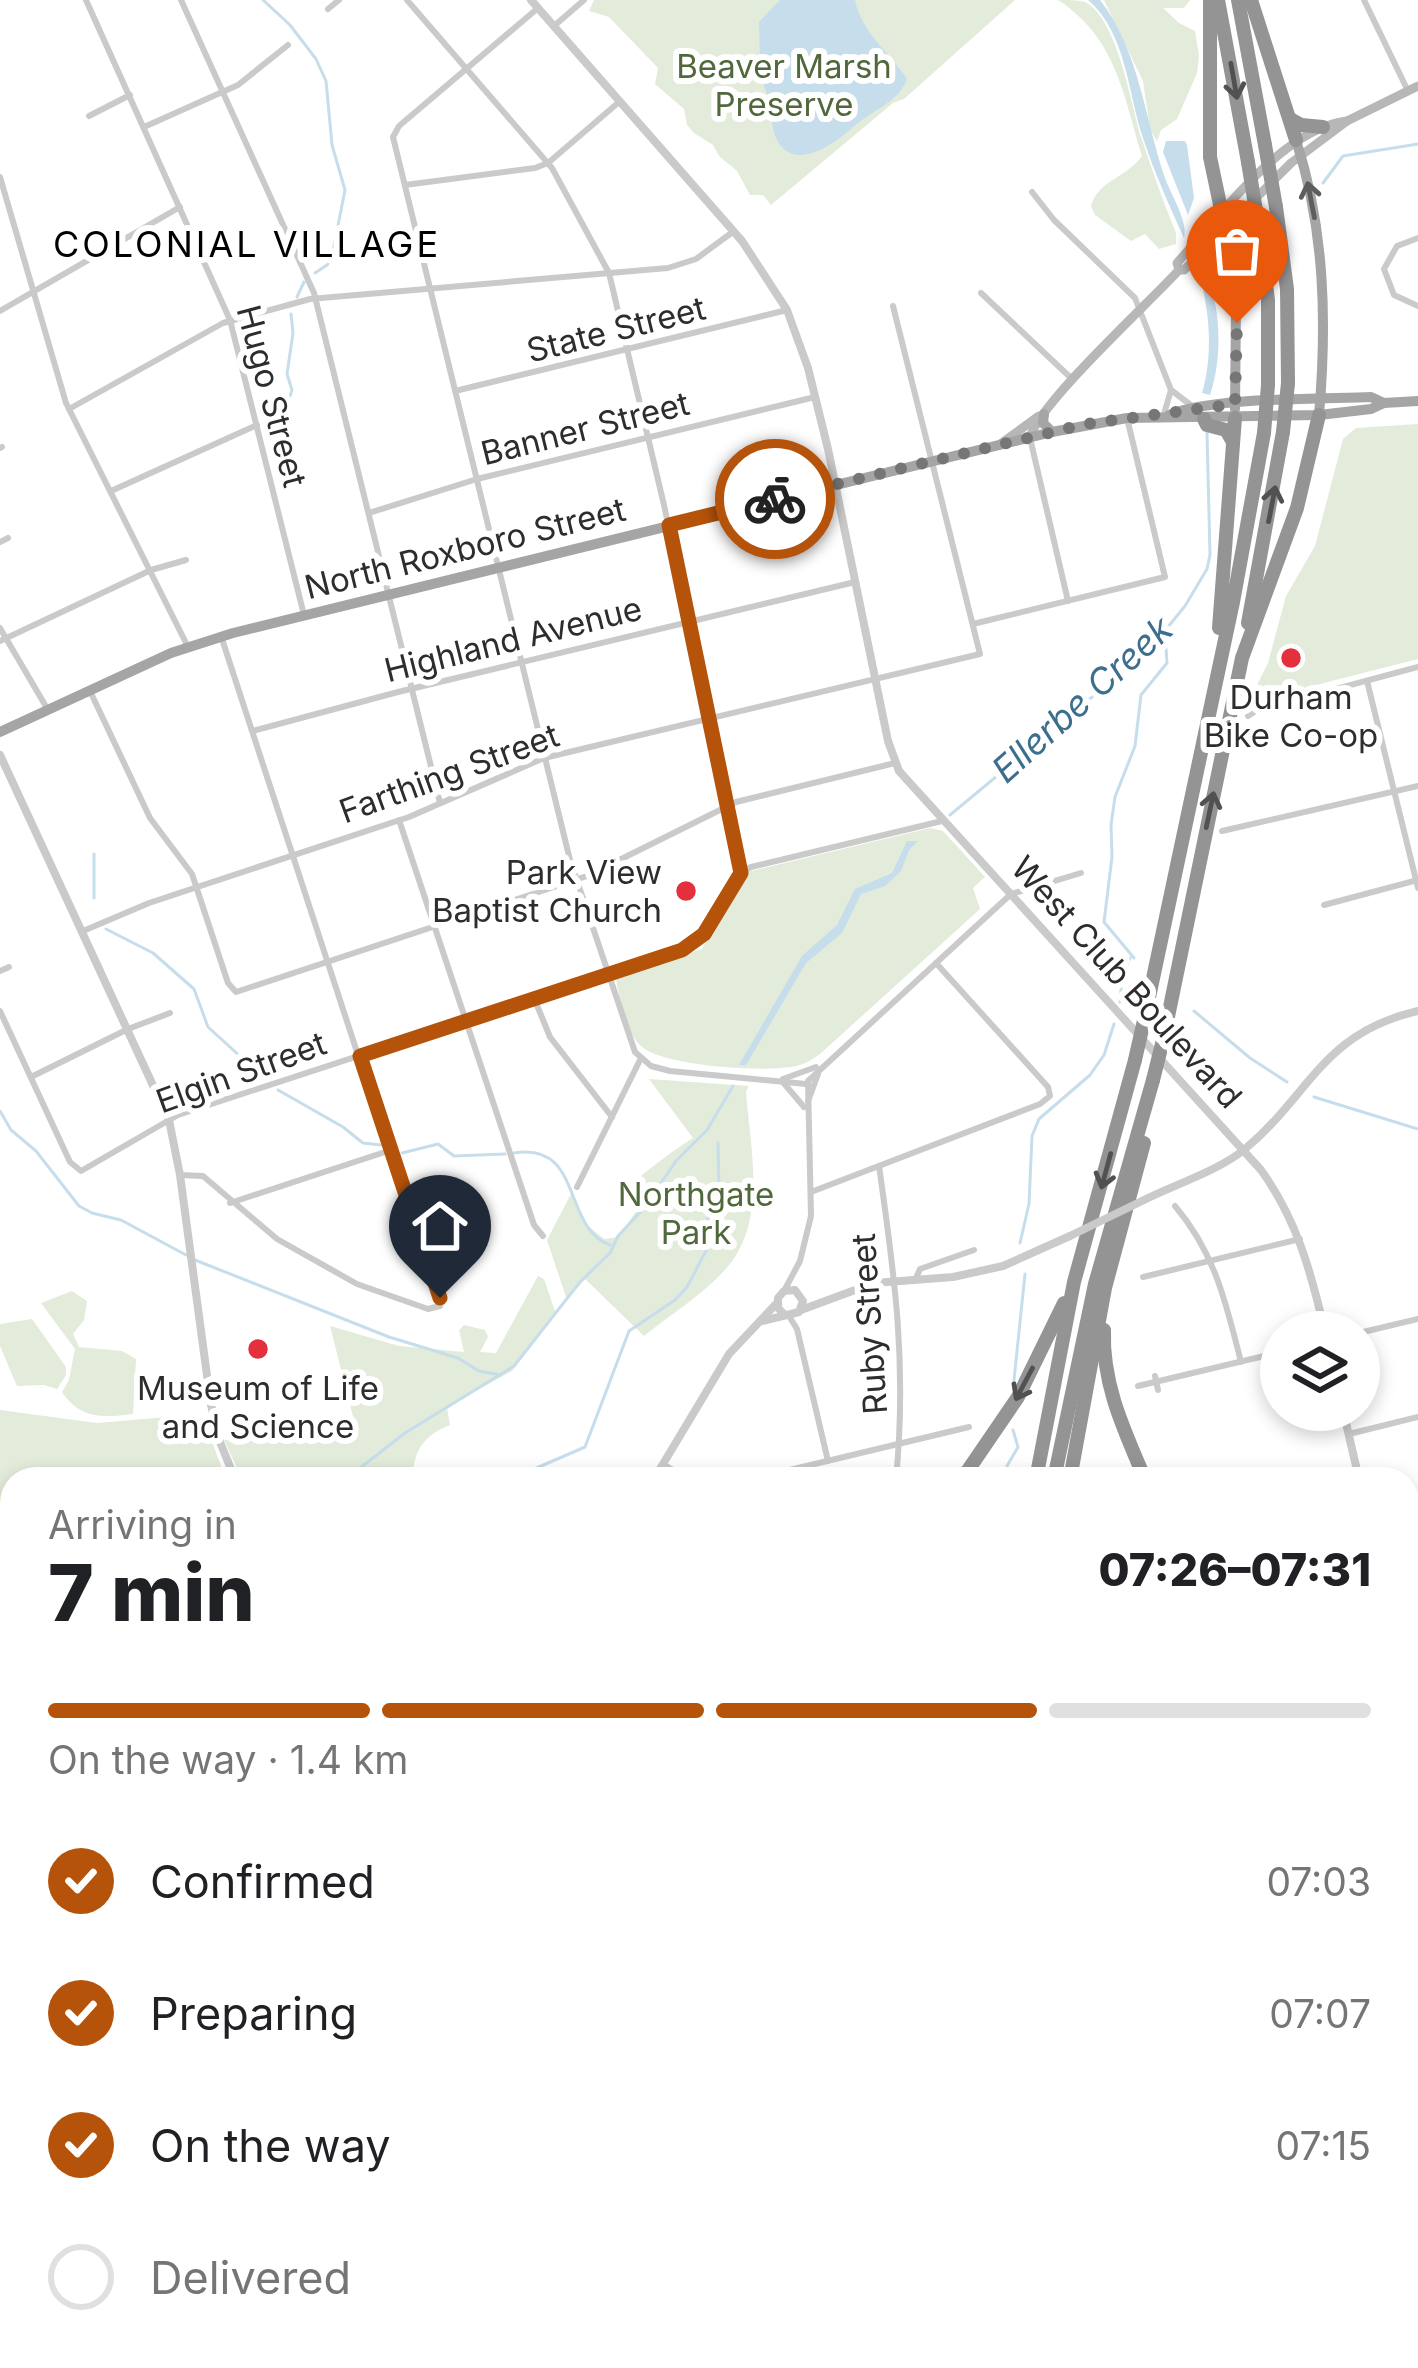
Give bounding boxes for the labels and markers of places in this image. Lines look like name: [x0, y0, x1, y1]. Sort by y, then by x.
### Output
pin: [1186, 200, 1288, 323]
marker: Durham Bike Co-op: [1278, 645, 1304, 671]
place label: Durham Bike Co-op: [1204, 677, 1378, 755]
place label: Park View Baptist Church: [432, 852, 662, 930]
marker: Park View Baptist Church: [673, 878, 699, 904]
pin: [389, 1175, 491, 1298]
marker: Museum of Life and Science: [245, 1336, 271, 1362]
place label: Museum of Life and Science: [137, 1368, 379, 1446]

